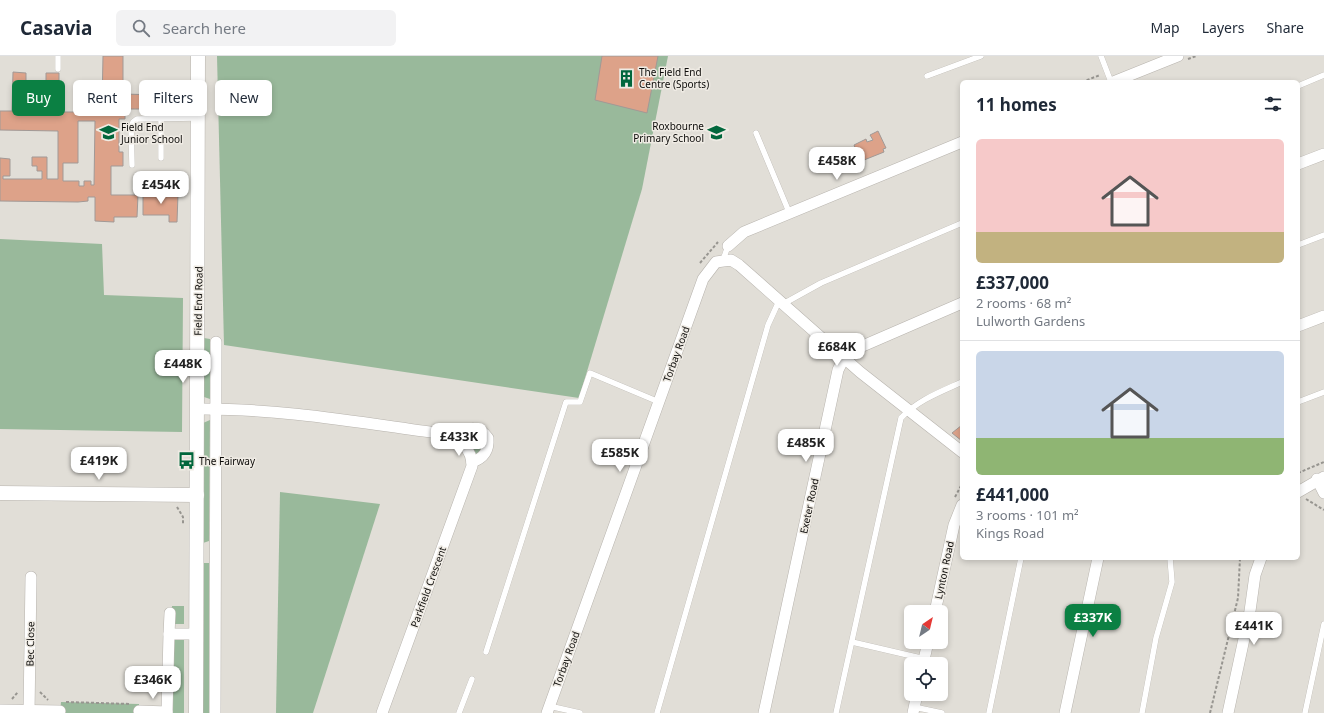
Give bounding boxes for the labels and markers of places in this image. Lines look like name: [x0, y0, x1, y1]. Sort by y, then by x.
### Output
place label: The Field End Centre (Sports): [639, 65, 709, 91]
building icon: The Field End Centre (Sports): [616, 68, 636, 88]
place label: Roxbourne Primary School: [633, 119, 704, 145]
place label: Field End Junior School: [120, 120, 183, 146]
school or university icon: Roxbourne Primary School: [707, 122, 727, 142]
school or university icon: Field End Junior School: [98, 123, 118, 143]
pin: £458K: [809, 147, 865, 181]
pin: £454K: [133, 171, 189, 205]
pin: £684K: [809, 333, 865, 367]
pin: £448K: [155, 350, 211, 384]
pin: £433K: [431, 423, 487, 457]
pin: £485K: [778, 429, 834, 463]
pin: £585K: [592, 439, 648, 473]
pin: £419K: [71, 447, 127, 481]
bus stop icon: The Fairway: [176, 451, 196, 471]
place label: The Fairway: [199, 454, 256, 468]
pin: £337K: [1065, 604, 1121, 638]
pin: £441K: [1226, 612, 1282, 646]
pin: £346K: [125, 666, 181, 700]

